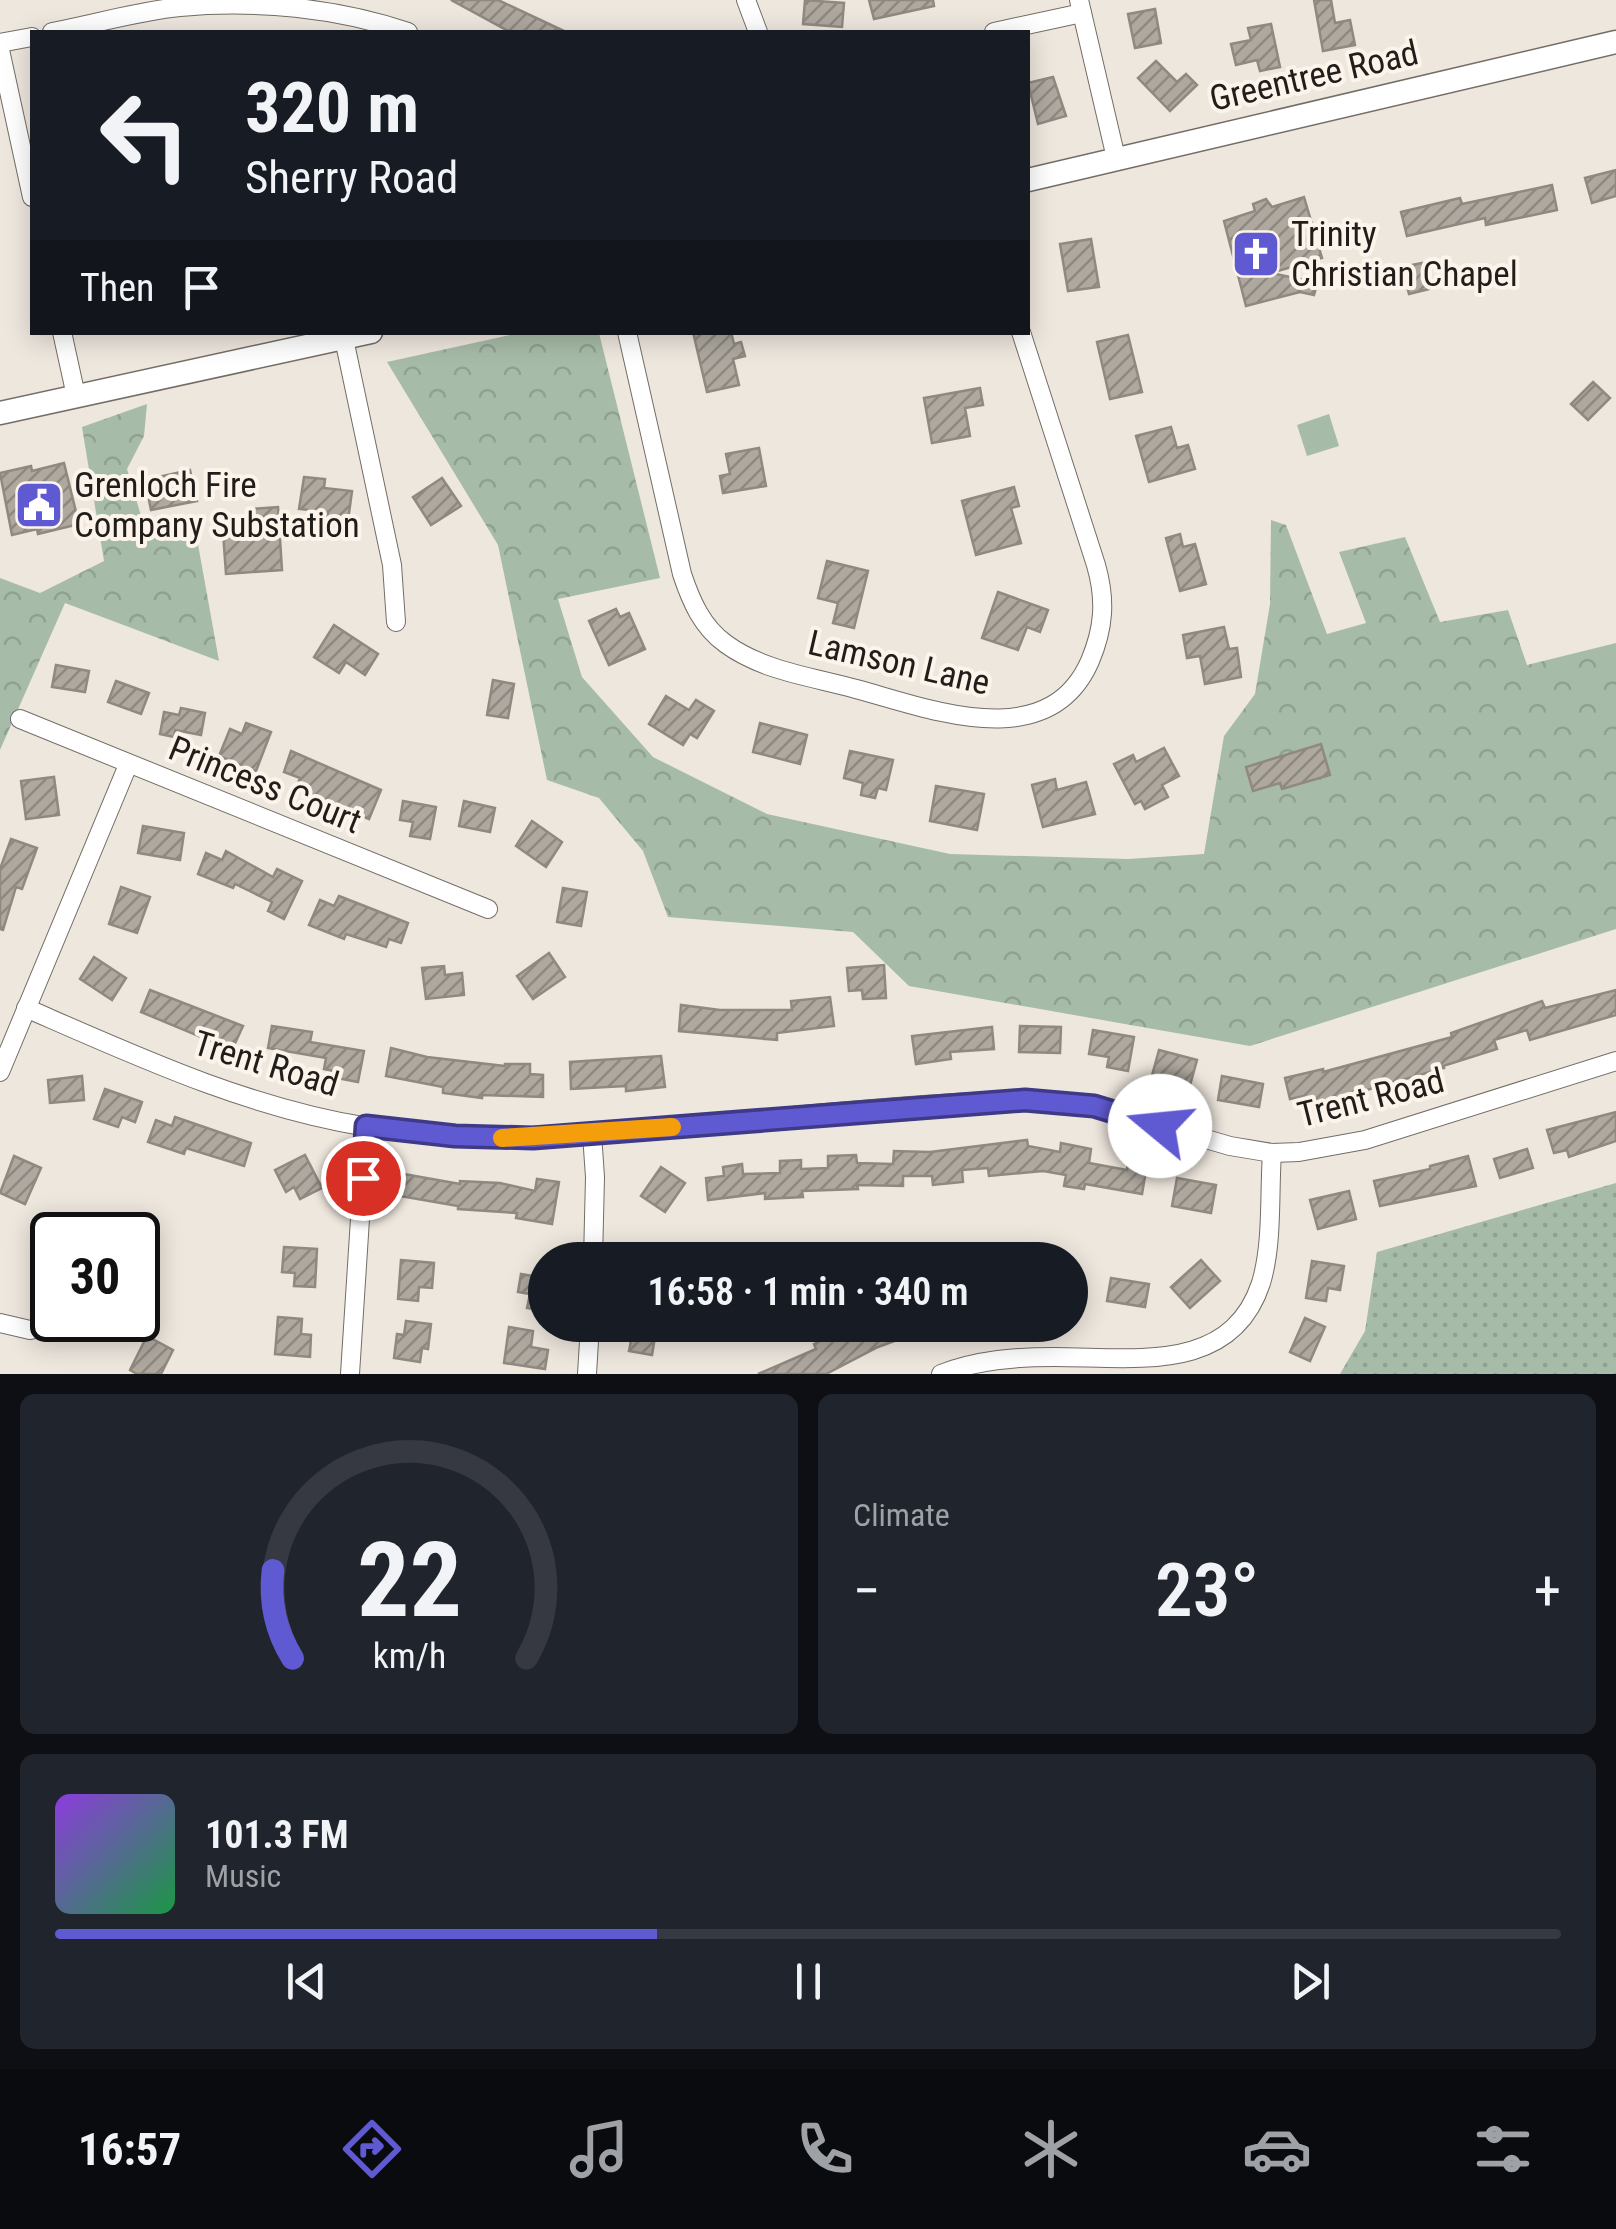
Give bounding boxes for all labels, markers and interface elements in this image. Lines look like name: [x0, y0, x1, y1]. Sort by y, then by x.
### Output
street label: Greentree Road: [1206, 32, 1422, 120]
text: 320 m: [245, 67, 419, 149]
icon: left: [80, 70, 210, 200]
text: Sherry Road: [245, 151, 458, 204]
place label: Trinity Christian Chapel: [1291, 214, 1518, 295]
church icon: Trinity Christian Chapel: [1230, 228, 1282, 280]
icon: arrive: [174, 260, 229, 315]
text: Then: [80, 266, 154, 310]
place label: Grenloch Fire Company Substation: [74, 465, 360, 546]
public building icon: Grenloch Fire Company Substation: [13, 479, 65, 531]
street label: Lamson Lane: [804, 622, 994, 704]
street label: Princess Court: [163, 728, 367, 842]
street label: Trent Road: [189, 1023, 343, 1105]
street label: Trent Road: [1294, 1060, 1448, 1136]
position arrow: [1108, 1074, 1212, 1178]
pin: [321, 1136, 406, 1221]
icon: arrive: [336, 1151, 391, 1206]
speed limit sign: 30: [30, 1212, 160, 1342]
text: 16:58 · 1 min · 340 m: [648, 1270, 968, 1314]
text: Climate: [853, 1496, 950, 1534]
text: 22: [356, 1520, 462, 1641]
text: 23°: [1155, 1546, 1259, 1634]
text: −: [853, 1559, 881, 1623]
text: +: [1534, 1559, 1561, 1623]
text: km/h: [372, 1635, 446, 1677]
text: 101.3 FM: [205, 1813, 349, 1857]
text: Music: [205, 1857, 281, 1895]
icon: previous: [279, 1954, 334, 2009]
icon: pause: [781, 1954, 836, 2009]
icon: next: [1283, 1954, 1338, 2009]
icon: directions: [337, 2114, 407, 2184]
icon: music: [564, 2114, 634, 2184]
icon: phone: [790, 2114, 860, 2184]
icon: climate: [1016, 2114, 1086, 2184]
icon: car: [1242, 2114, 1312, 2184]
icon: filters: [1468, 2114, 1538, 2184]
text: 16:57: [78, 2123, 181, 2176]

